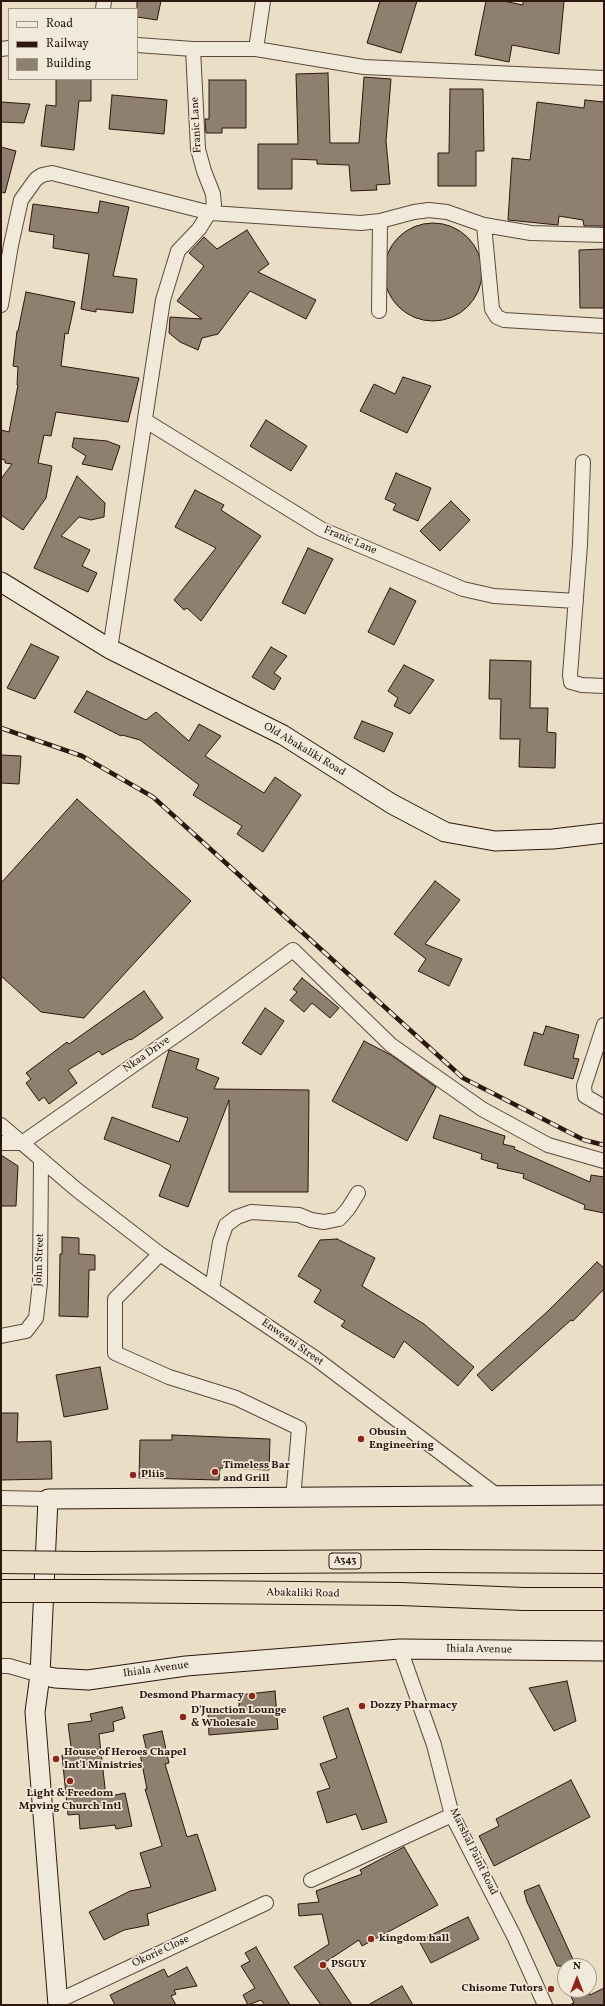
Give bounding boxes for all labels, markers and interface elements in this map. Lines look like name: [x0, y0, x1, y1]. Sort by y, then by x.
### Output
legend: [8, 8, 138, 80]
text: Road: [46, 16, 73, 32]
text: Railway: [46, 36, 89, 52]
text: Building: [46, 56, 91, 72]
street label: Franic Lane: [189, 97, 205, 153]
street label: Franic Lane: [321, 524, 379, 558]
street label: Old Abakaliki Road: [261, 720, 347, 780]
street label: Nkaa Drive: [121, 1034, 173, 1076]
street label: John Street: [32, 1233, 48, 1287]
street label: Enweani Street: [258, 1317, 326, 1369]
place label: Obusin Engineering: [369, 1426, 434, 1452]
marker: Obusin Engineering: [356, 1434, 366, 1444]
place label: Timeless Bar and Grill: [223, 1459, 290, 1485]
marker: Timeless Bar and Grill: [210, 1467, 220, 1477]
place label: Pliis: [141, 1468, 165, 1482]
marker: Pliis: [128, 1470, 138, 1480]
road number: A343: [329, 1553, 361, 1569]
street label: Abakaliki Road: [266, 1587, 340, 1601]
street label: Ihiala Avenue: [446, 1643, 512, 1657]
street label: Ihiala Avenue: [122, 1659, 190, 1681]
place label: Desmond Pharmacy: [139, 1689, 244, 1703]
marker: Desmond Pharmacy: [247, 1691, 257, 1701]
place label: Dozzy Pharmacy: [370, 1699, 457, 1713]
marker: Dozzy Pharmacy: [357, 1701, 367, 1711]
place label: D'Junction Lounge & Wholesale: [191, 1704, 286, 1730]
marker: D'Junction Lounge & Wholesale: [178, 1712, 188, 1722]
place label: House of Heroes Chapel Int'l Ministries: [64, 1746, 186, 1772]
marker: House of Heroes Chapel Int'l Ministries: [51, 1754, 61, 1764]
marker: Light & Freedom Mpving Church Intl: [65, 1776, 75, 1786]
place label: Light & Freedom Mpving Church Intl: [19, 1787, 121, 1813]
street label: Marshal Paint Road: [446, 1806, 500, 1898]
place label: kingdom hall: [379, 1932, 449, 1946]
street label: Okorie Close: [130, 1933, 192, 1971]
marker: kingdom hall: [366, 1934, 376, 1944]
place label: PSGUY: [331, 1958, 367, 1972]
north arrow: [557, 1958, 597, 1998]
text: N: [573, 1959, 581, 1974]
marker: PSGUY: [318, 1960, 328, 1970]
place label: Chisome Tutors: [462, 1982, 543, 1996]
marker: Chisome Tutors: [546, 1984, 556, 1994]

